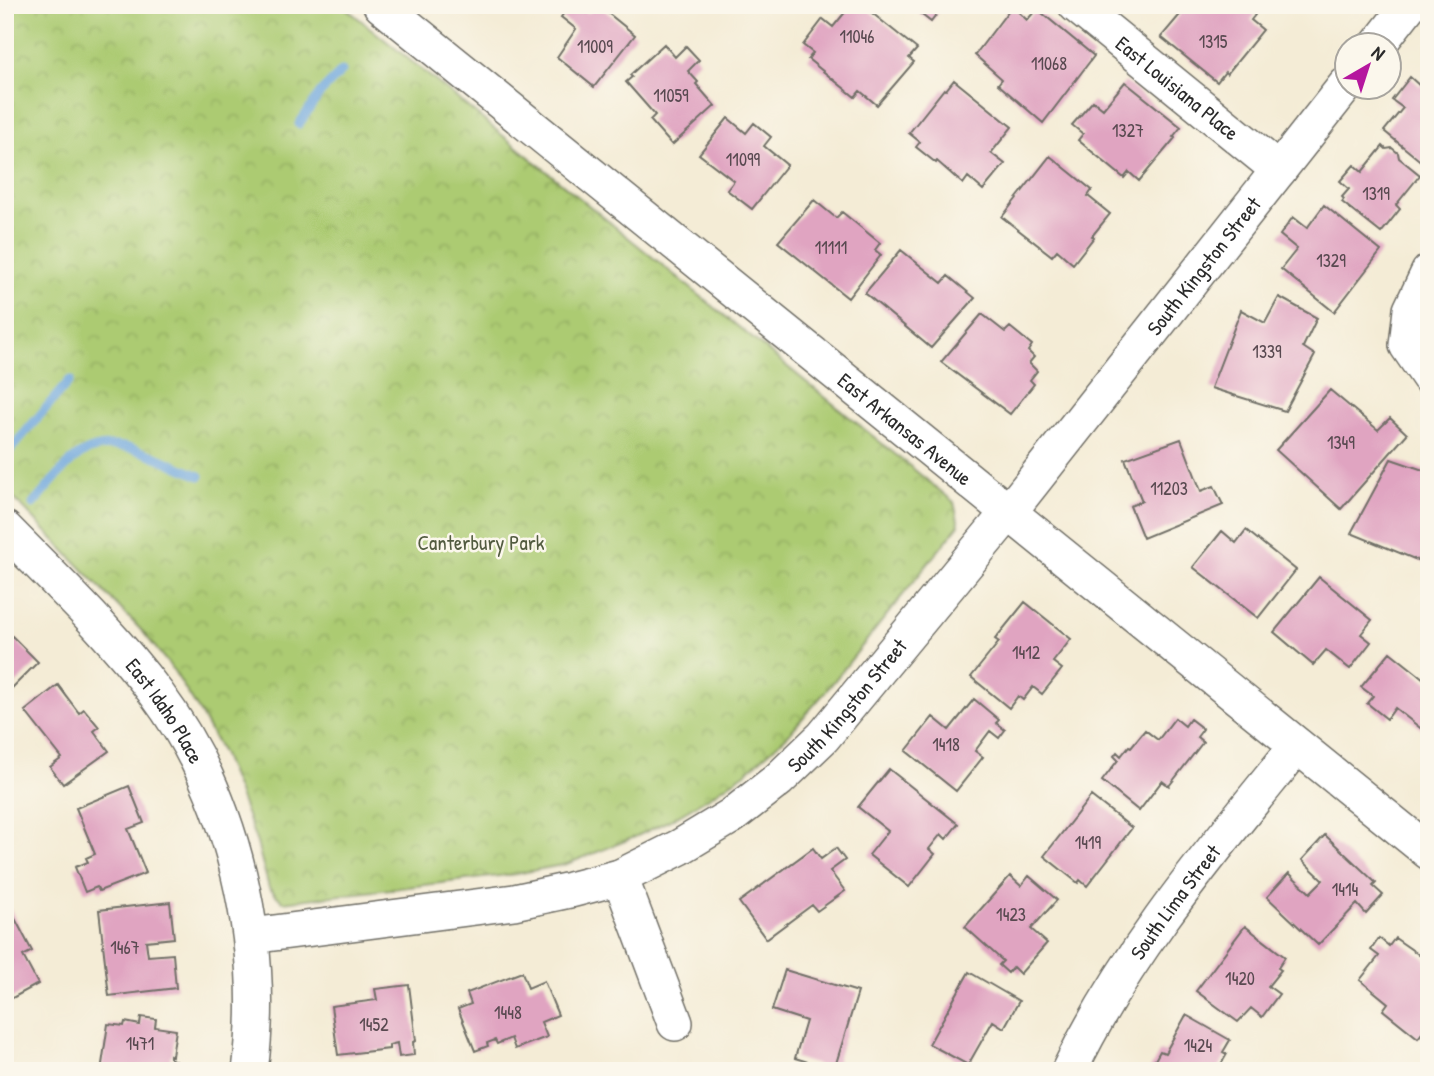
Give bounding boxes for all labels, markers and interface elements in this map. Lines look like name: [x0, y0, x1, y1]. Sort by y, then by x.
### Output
house number: 11046: [839, 24, 875, 49]
street label: East Louisiana Place: [1110, 29, 1245, 147]
house number: 1315: [1199, 29, 1228, 54]
north arrow: [1332, 32, 1402, 102]
house number: 11009: [577, 34, 613, 59]
text: N: [1367, 40, 1391, 66]
house number: 11068: [1031, 51, 1067, 76]
house number: 11059: [653, 83, 689, 108]
house number: 1327: [1112, 118, 1144, 143]
house number: 11099: [726, 147, 761, 172]
house number: 1319: [1362, 181, 1390, 206]
street label: South Kingston Street: [1140, 190, 1268, 341]
house number: 11111: [815, 235, 847, 260]
house number: 1329: [1316, 248, 1346, 273]
house number: 1339: [1252, 339, 1282, 364]
street label: East Arkansas Avenue: [832, 366, 978, 492]
house number: 1349: [1327, 430, 1355, 455]
house number: 11203: [1150, 476, 1188, 501]
park label: Canterbury Park: [418, 528, 545, 557]
street label: South Kingston Street: [781, 631, 914, 778]
house number: 1412: [1012, 640, 1041, 665]
street label: East Idaho Place: [119, 652, 211, 768]
house number: 1418: [932, 732, 960, 757]
house number: 1419: [1075, 830, 1102, 855]
street label: South Lima Street: [1123, 838, 1227, 965]
house number: 1414: [1332, 877, 1359, 902]
house number: 1423: [996, 902, 1026, 927]
house number: 1467: [110, 935, 140, 960]
house number: 1420: [1225, 966, 1255, 991]
house number: 1448: [494, 1000, 522, 1025]
house number: 1452: [359, 1012, 389, 1037]
house number: 1471: [126, 1031, 154, 1056]
house number: 1424: [1184, 1033, 1212, 1058]

